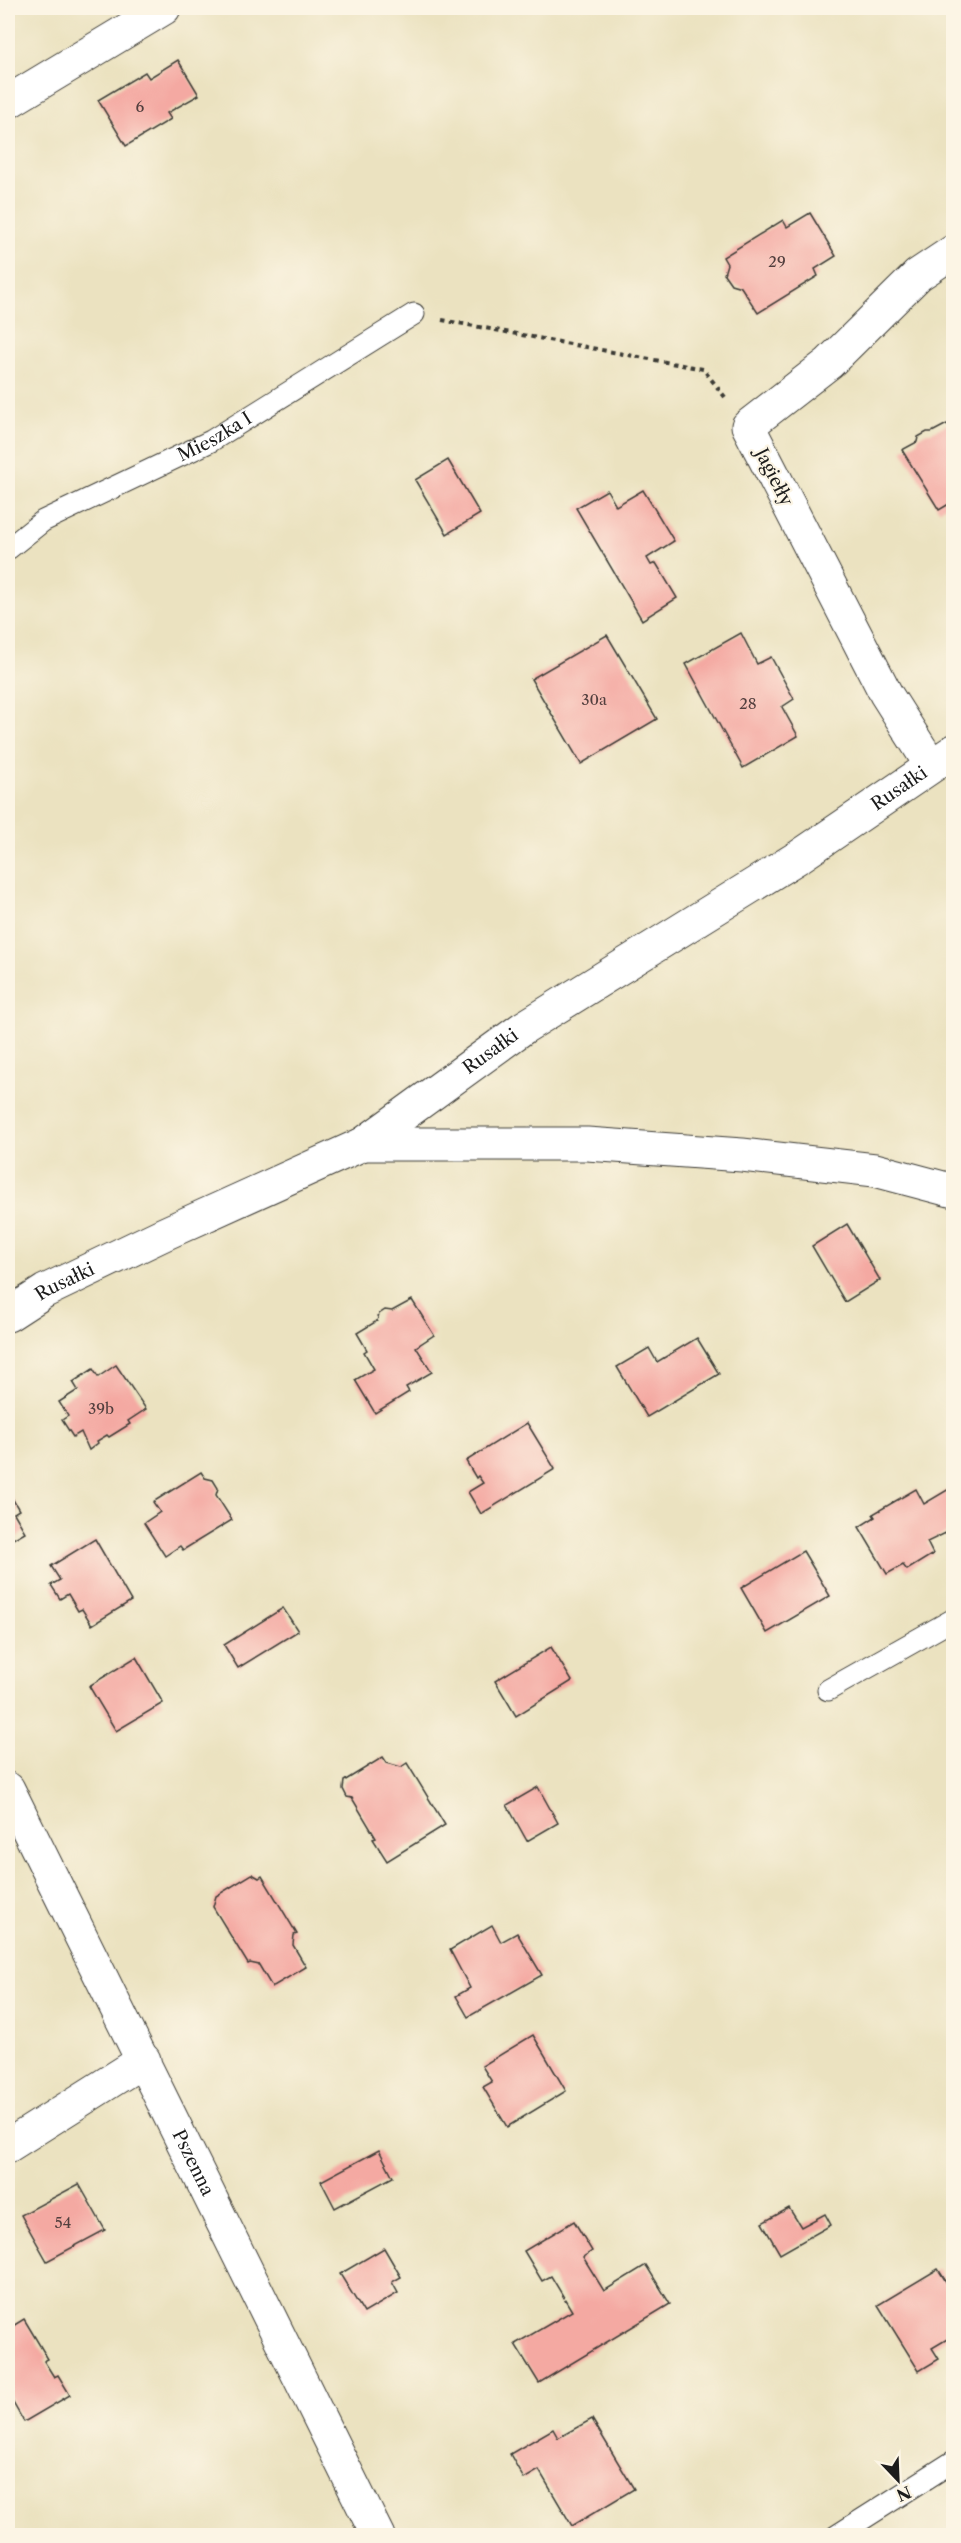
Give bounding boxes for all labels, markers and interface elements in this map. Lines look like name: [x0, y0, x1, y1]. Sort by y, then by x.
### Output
house number: 6: [136, 97, 145, 116]
house number: 29: [768, 252, 786, 271]
street label: Mieszka I: [174, 407, 256, 466]
street label: Jagiełły: [749, 442, 798, 510]
house number: 30a: [581, 690, 607, 709]
house number: 28: [739, 694, 757, 713]
street label: Rusałki: [867, 761, 932, 815]
street label: Rusałki: [459, 1024, 523, 1079]
street label: Rusałki: [31, 1258, 98, 1305]
house number: 39b: [88, 1399, 114, 1418]
street label: Pszenna: [167, 2126, 219, 2200]
house number: 54: [55, 2213, 71, 2232]
north arrow: [868, 2450, 928, 2510]
text: N: [893, 2482, 914, 2506]

